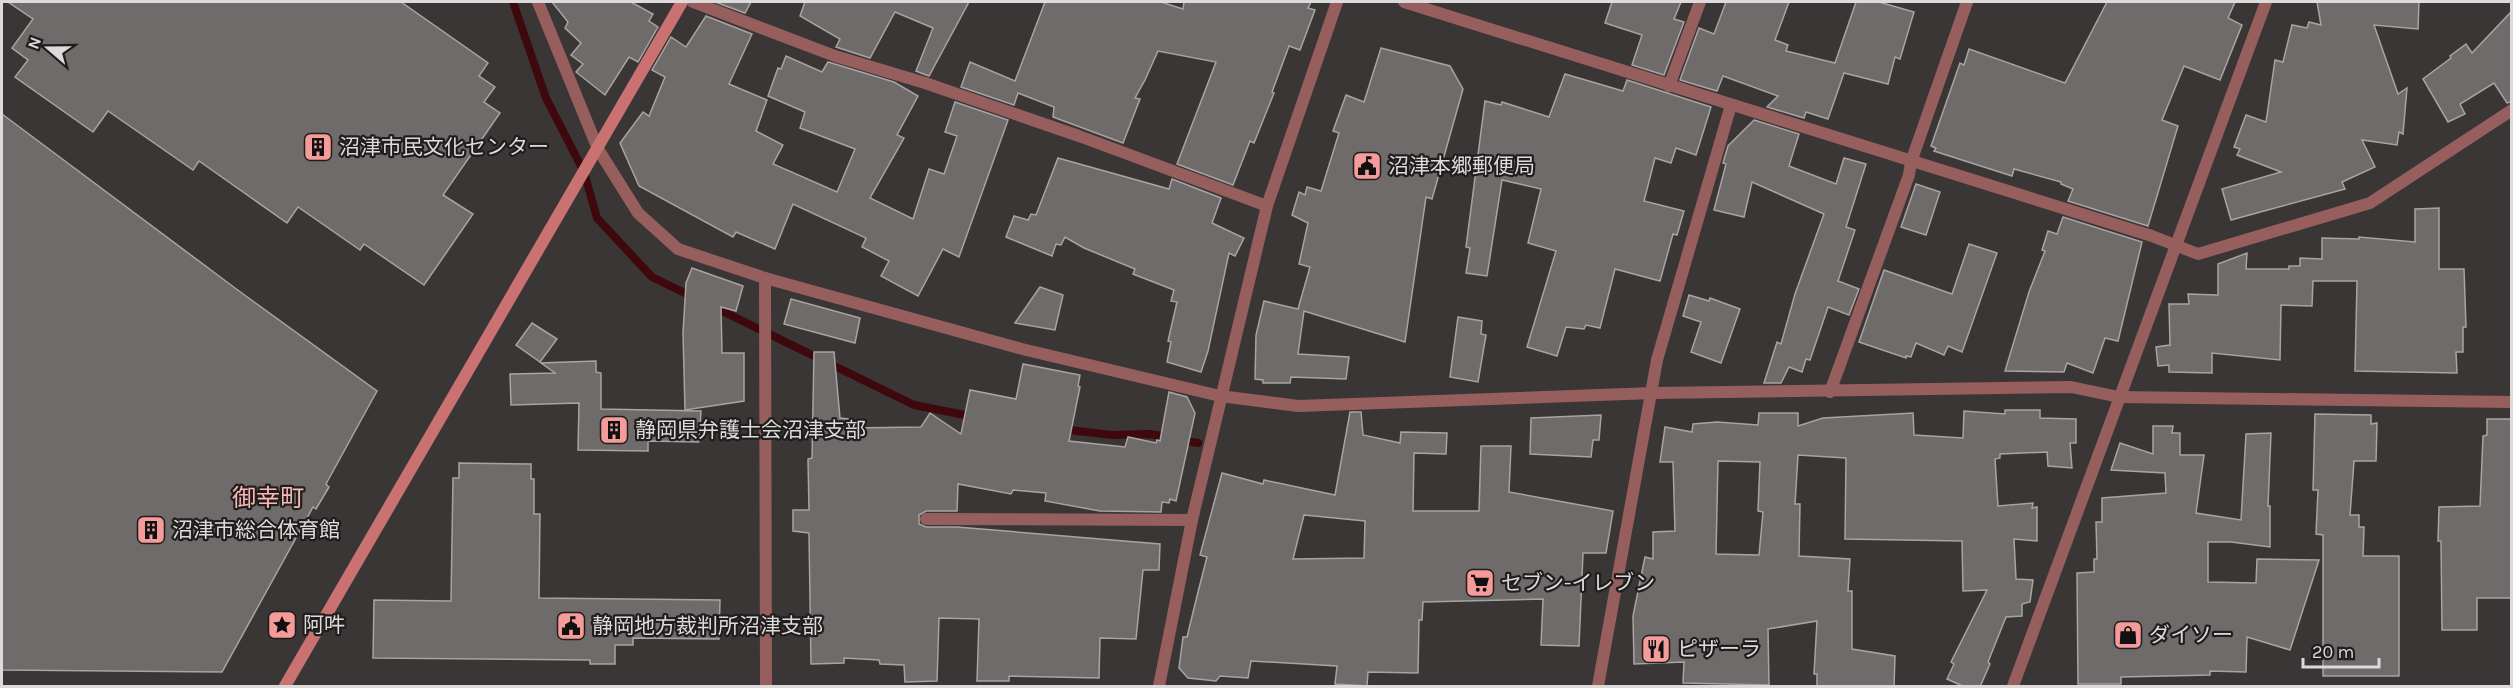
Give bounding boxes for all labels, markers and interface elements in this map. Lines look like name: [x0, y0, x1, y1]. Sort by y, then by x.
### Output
north arrow: [18, 18, 78, 78]
text: N: [23, 34, 45, 52]
building icon: 沼津市民文化センター: [302, 131, 334, 163]
place label: 沼津市民文化センター: [339, 135, 549, 159]
public building icon: 沼津本郷郵便局: [1351, 150, 1383, 182]
place label: 沼津本郷郵便局: [1388, 154, 1535, 178]
building icon: 静岡県弁護士会沼津支部: [598, 414, 630, 446]
place label: 静岡県弁護士会沼津支部: [635, 418, 866, 442]
district label: 御幸町: [232, 484, 304, 512]
building icon: 沼津市総合体育館: [135, 514, 167, 546]
place label: 沼津市総合体育館: [172, 518, 340, 542]
supermarket icon: セブン-イレブン: [1464, 567, 1496, 599]
place label: セブン-イレブン: [1501, 571, 1655, 595]
place icon: 阿吽: [266, 609, 298, 641]
public building icon: 静岡地方裁判所沼津支部: [555, 610, 587, 642]
place label: 阿吽: [303, 613, 345, 637]
place label: 静岡地方裁判所沼津支部: [592, 614, 823, 638]
shop icon: ダイソー: [2112, 619, 2144, 651]
place label: ダイソー: [2149, 623, 2233, 647]
scale bar: [2303, 631, 2380, 669]
restaurant icon: ピザーラ: [1640, 633, 1672, 665]
place label: ピザーラ: [1677, 637, 1761, 661]
text: 20 m: [2312, 641, 2354, 663]

